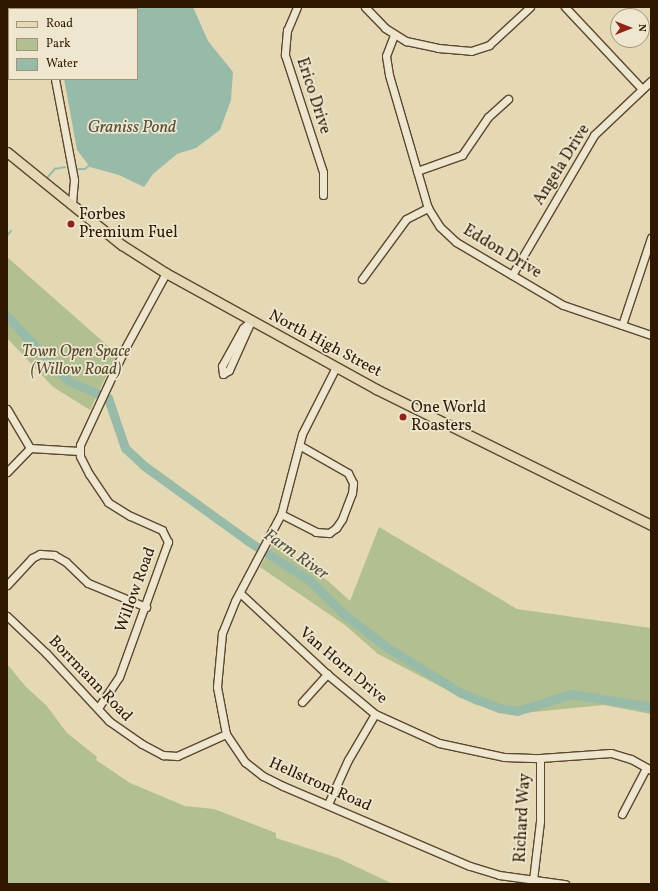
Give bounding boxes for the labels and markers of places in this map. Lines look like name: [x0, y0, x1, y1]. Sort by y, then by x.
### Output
place label: Forbes Premium Fuel: [79, 205, 178, 243]
marker: Forbes Premium Fuel: [66, 219, 76, 229]
place label: One World Roasters: [411, 398, 487, 436]
marker: One World Roasters: [398, 412, 408, 422]

